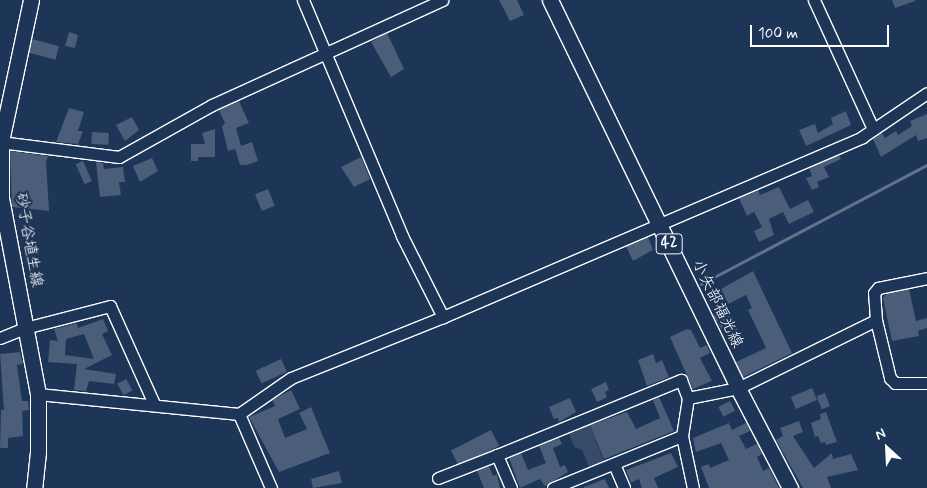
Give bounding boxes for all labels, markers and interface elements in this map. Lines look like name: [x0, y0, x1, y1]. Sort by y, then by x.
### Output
scale bar: [752, 15, 891, 47]
text: 100 m: [758, 24, 798, 44]
street label: 砂子谷埴生線: [10, 191, 46, 289]
road number: 42: [655, 232, 683, 256]
street label: 小矢部福光線: [687, 257, 747, 351]
north arrow: [862, 423, 912, 473]
text: N: [873, 424, 889, 445]

